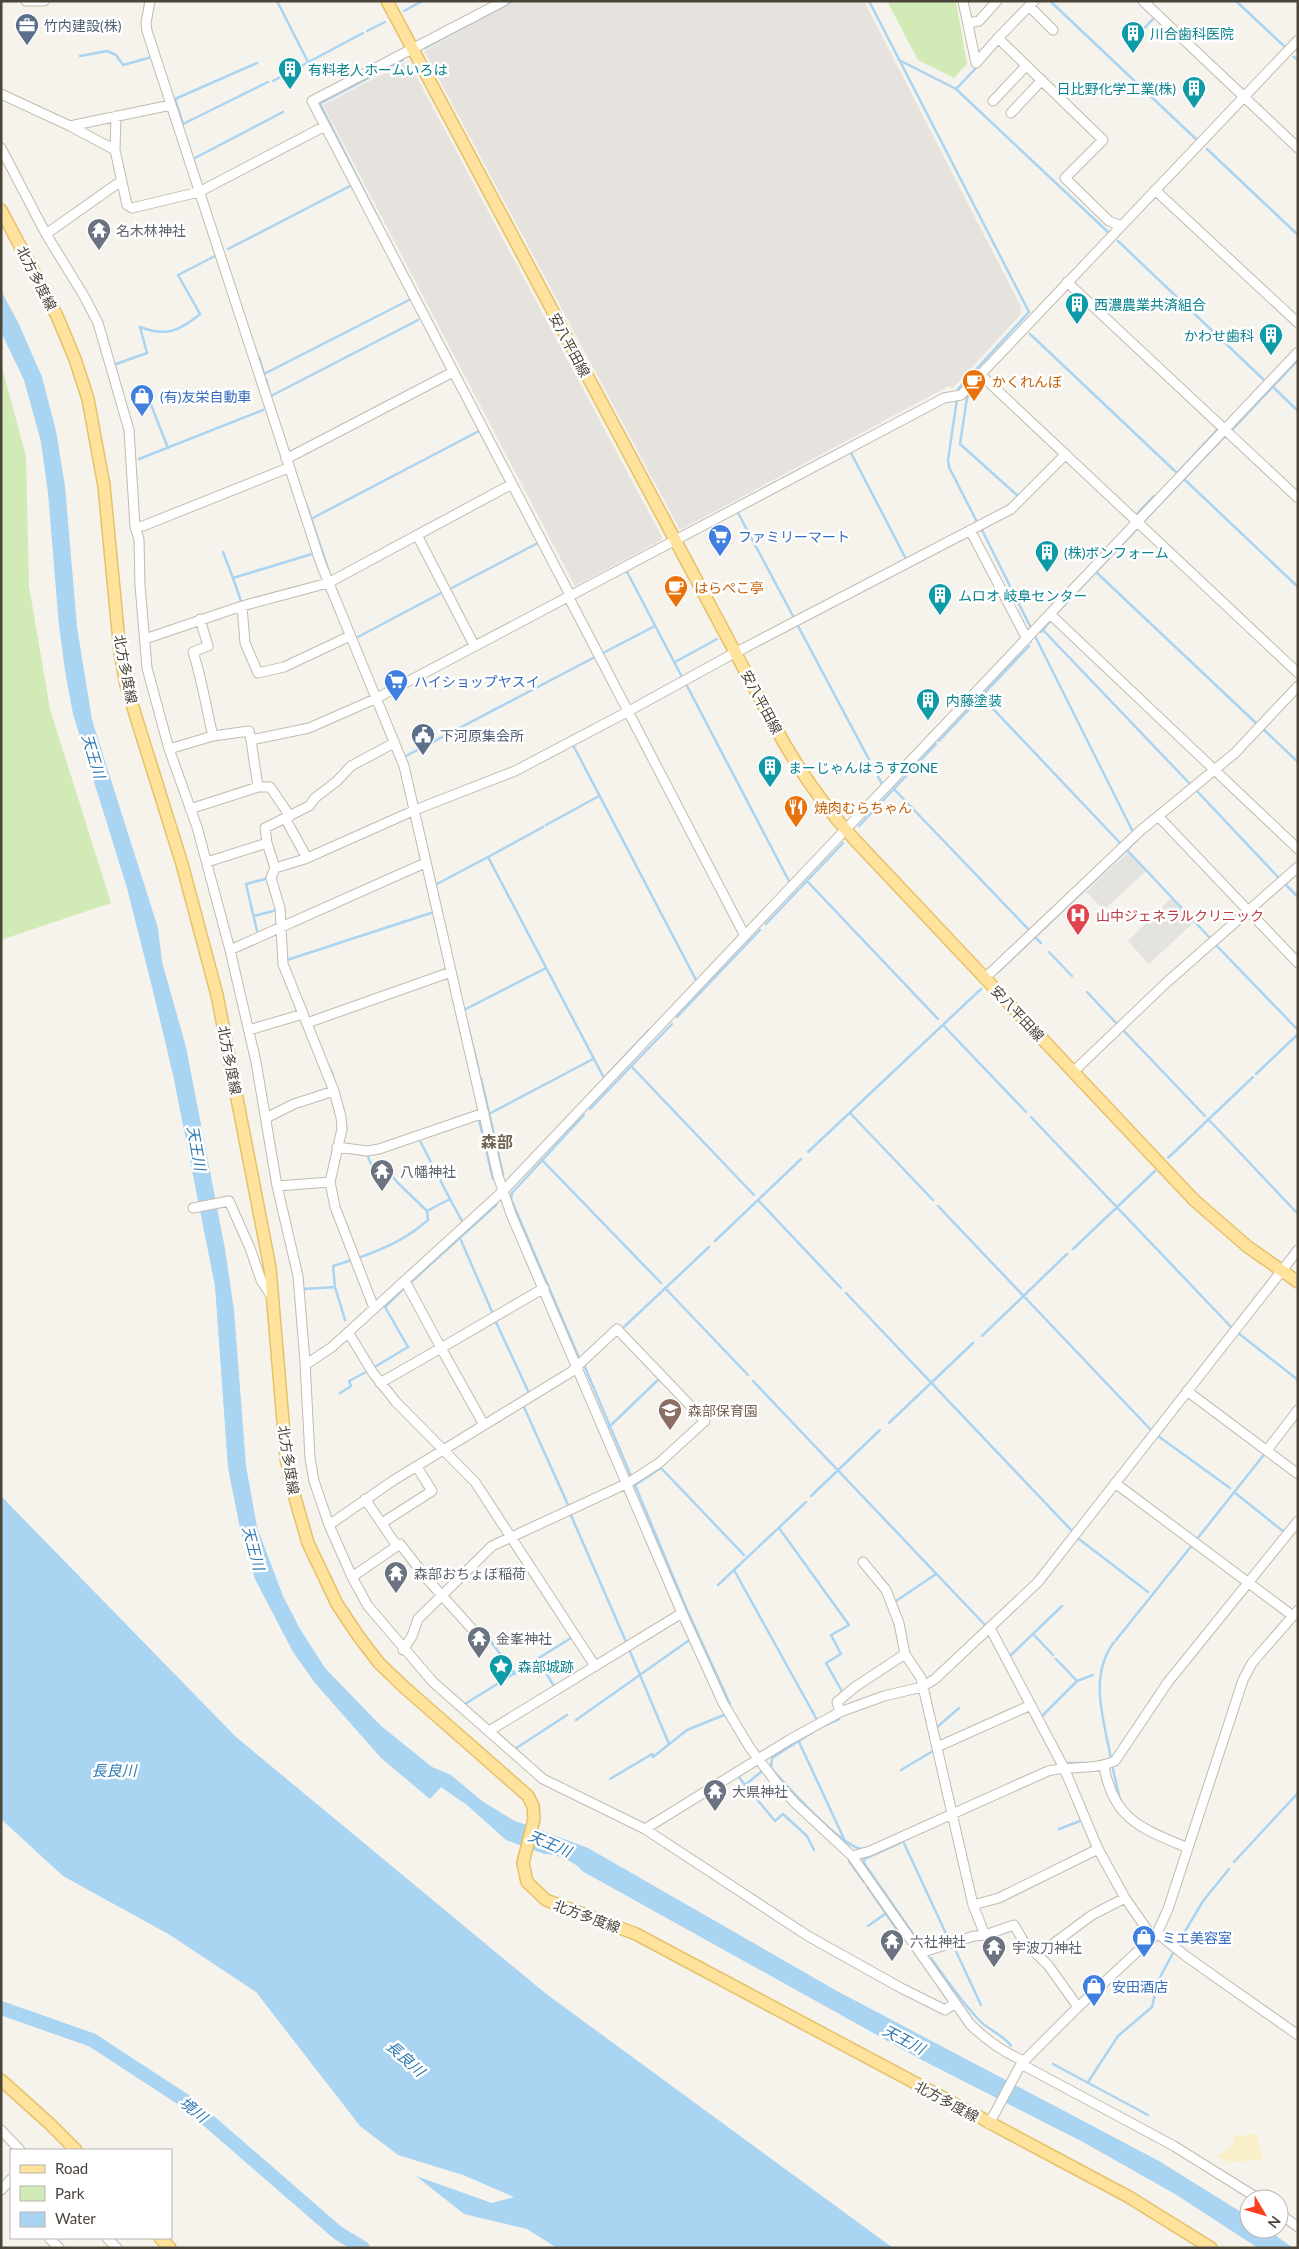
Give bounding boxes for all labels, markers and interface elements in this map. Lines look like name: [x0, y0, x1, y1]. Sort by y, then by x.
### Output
office icon: 竹内建設(株): [14, 12, 40, 46]
place label: 竹内建設(株): [44, 17, 122, 34]
building icon: 川合歯科医院: [1120, 20, 1146, 54]
place label: 川合歯科医院: [1150, 25, 1234, 42]
building icon: 有料老人ホームいろは: [277, 56, 303, 90]
place label: 有料老人ホームいろは: [308, 61, 448, 78]
building icon: 日比野化学工業(株): [1181, 75, 1207, 109]
place label: 日比野化学工業(株): [1057, 80, 1176, 97]
temple icon: 名木林神社: [86, 217, 112, 251]
place label: 名木林神社: [116, 222, 186, 239]
street label: 北方多度線: [14, 243, 60, 313]
building icon: 西濃農業共済組合: [1064, 291, 1090, 325]
place label: 西濃農業共済組合: [1094, 296, 1206, 313]
street label: 安八平田線: [546, 310, 594, 380]
building icon: かわせ歯科: [1258, 322, 1284, 356]
place label: かわせ歯科: [1184, 327, 1254, 344]
cafe icon: かくれんぼ: [961, 368, 987, 402]
place label: かくれんぼ: [992, 373, 1062, 390]
shop icon: (有)友栄自動車: [129, 383, 155, 417]
place label: (有)友栄自動車: [160, 388, 251, 405]
supermarket icon: ファミリーマート: [707, 523, 733, 557]
place label: ファミリーマート: [738, 528, 850, 545]
building icon: (株)ボンフォーム: [1034, 539, 1060, 573]
place label: (株)ボンフォーム: [1064, 544, 1169, 561]
cafe icon: はらぺこ亭: [663, 574, 689, 608]
place label: はらぺこ亭: [694, 579, 764, 596]
building icon: ムロオ 岐阜センター: [927, 582, 953, 616]
place label: ムロオ 岐阜センター: [958, 587, 1088, 604]
street label: 北方多度線: [111, 633, 141, 705]
street label: 安八平田線: [738, 667, 786, 737]
supermarket icon: ハイショップヤスイ: [383, 668, 409, 702]
place label: ハイショップヤスイ: [414, 673, 540, 690]
building icon: 内藤塗装: [915, 687, 941, 721]
place label: 内藤塗装: [946, 692, 1002, 709]
public building icon: 下河原集会所: [410, 722, 436, 756]
place label: 下河原集会所: [440, 727, 524, 744]
water label: 天王川: [79, 732, 110, 782]
building icon: まーじゃんはうすZONE: [757, 754, 783, 788]
place label: まーじゃんはうすZONE: [788, 759, 938, 776]
restaurant icon: 焼肉むらちゃん: [783, 794, 809, 828]
place label: 焼肉むらちゃん: [814, 799, 912, 816]
hospital icon: 山中ジェネラルクリニック: [1065, 902, 1091, 936]
place label: 山中ジェネラルクリニック: [1096, 907, 1264, 924]
street label: 安八平田線: [988, 982, 1048, 1044]
street label: 北方多度線: [215, 1024, 245, 1096]
water label: 天王川: [184, 1124, 210, 1174]
district label: 森部: [481, 1132, 513, 1151]
temple icon: 八幡神社: [369, 1158, 395, 1192]
place label: 八幡神社: [400, 1163, 456, 1180]
school or university icon: 森部保育園: [657, 1397, 683, 1431]
place label: 森部保育園: [688, 1402, 758, 1419]
street label: 北方多度線: [275, 1424, 303, 1496]
water label: 天王川: [239, 1524, 269, 1574]
temple icon: 森部おちょぼ稲荷: [383, 1560, 409, 1594]
place label: 森部おちょぼ稲荷: [414, 1565, 526, 1582]
temple icon: 金峯神社: [466, 1625, 492, 1659]
place label: 金峯神社: [496, 1630, 552, 1647]
place icon: 森部城跡: [488, 1653, 514, 1687]
place label: 森部城跡: [518, 1658, 574, 1675]
water label: 長良川: [91, 1761, 138, 1779]
temple icon: 大県神社: [702, 1778, 728, 1812]
place label: 大県神社: [732, 1783, 788, 1800]
water label: 天王川: [526, 1826, 576, 1861]
street label: 北方多度線: [551, 1896, 623, 1936]
shop icon: ミエ美容室: [1131, 1924, 1157, 1958]
temple icon: 六社神社: [879, 1928, 905, 1962]
place label: ミエ美容室: [1162, 1929, 1232, 1946]
place label: 六社神社: [910, 1933, 966, 1950]
temple icon: 宇波刀神社: [981, 1934, 1007, 1968]
place label: 宇波刀神社: [1012, 1939, 1082, 1956]
shop icon: 安田酒店: [1081, 1973, 1107, 2007]
place label: 安田酒店: [1112, 1978, 1168, 1995]
water label: 天王川: [880, 2020, 930, 2058]
water label: 長良川: [383, 2036, 430, 2081]
street label: 北方多度線: [912, 2077, 982, 2125]
water label: 境川: [177, 2093, 213, 2127]
legend: [10, 2149, 172, 2239]
text: Road: [55, 2159, 88, 2177]
text: Park: [55, 2184, 85, 2202]
north arrow: [1239, 2189, 1289, 2239]
text: Water: [55, 2209, 96, 2227]
text: N: [1265, 2213, 1285, 2232]

